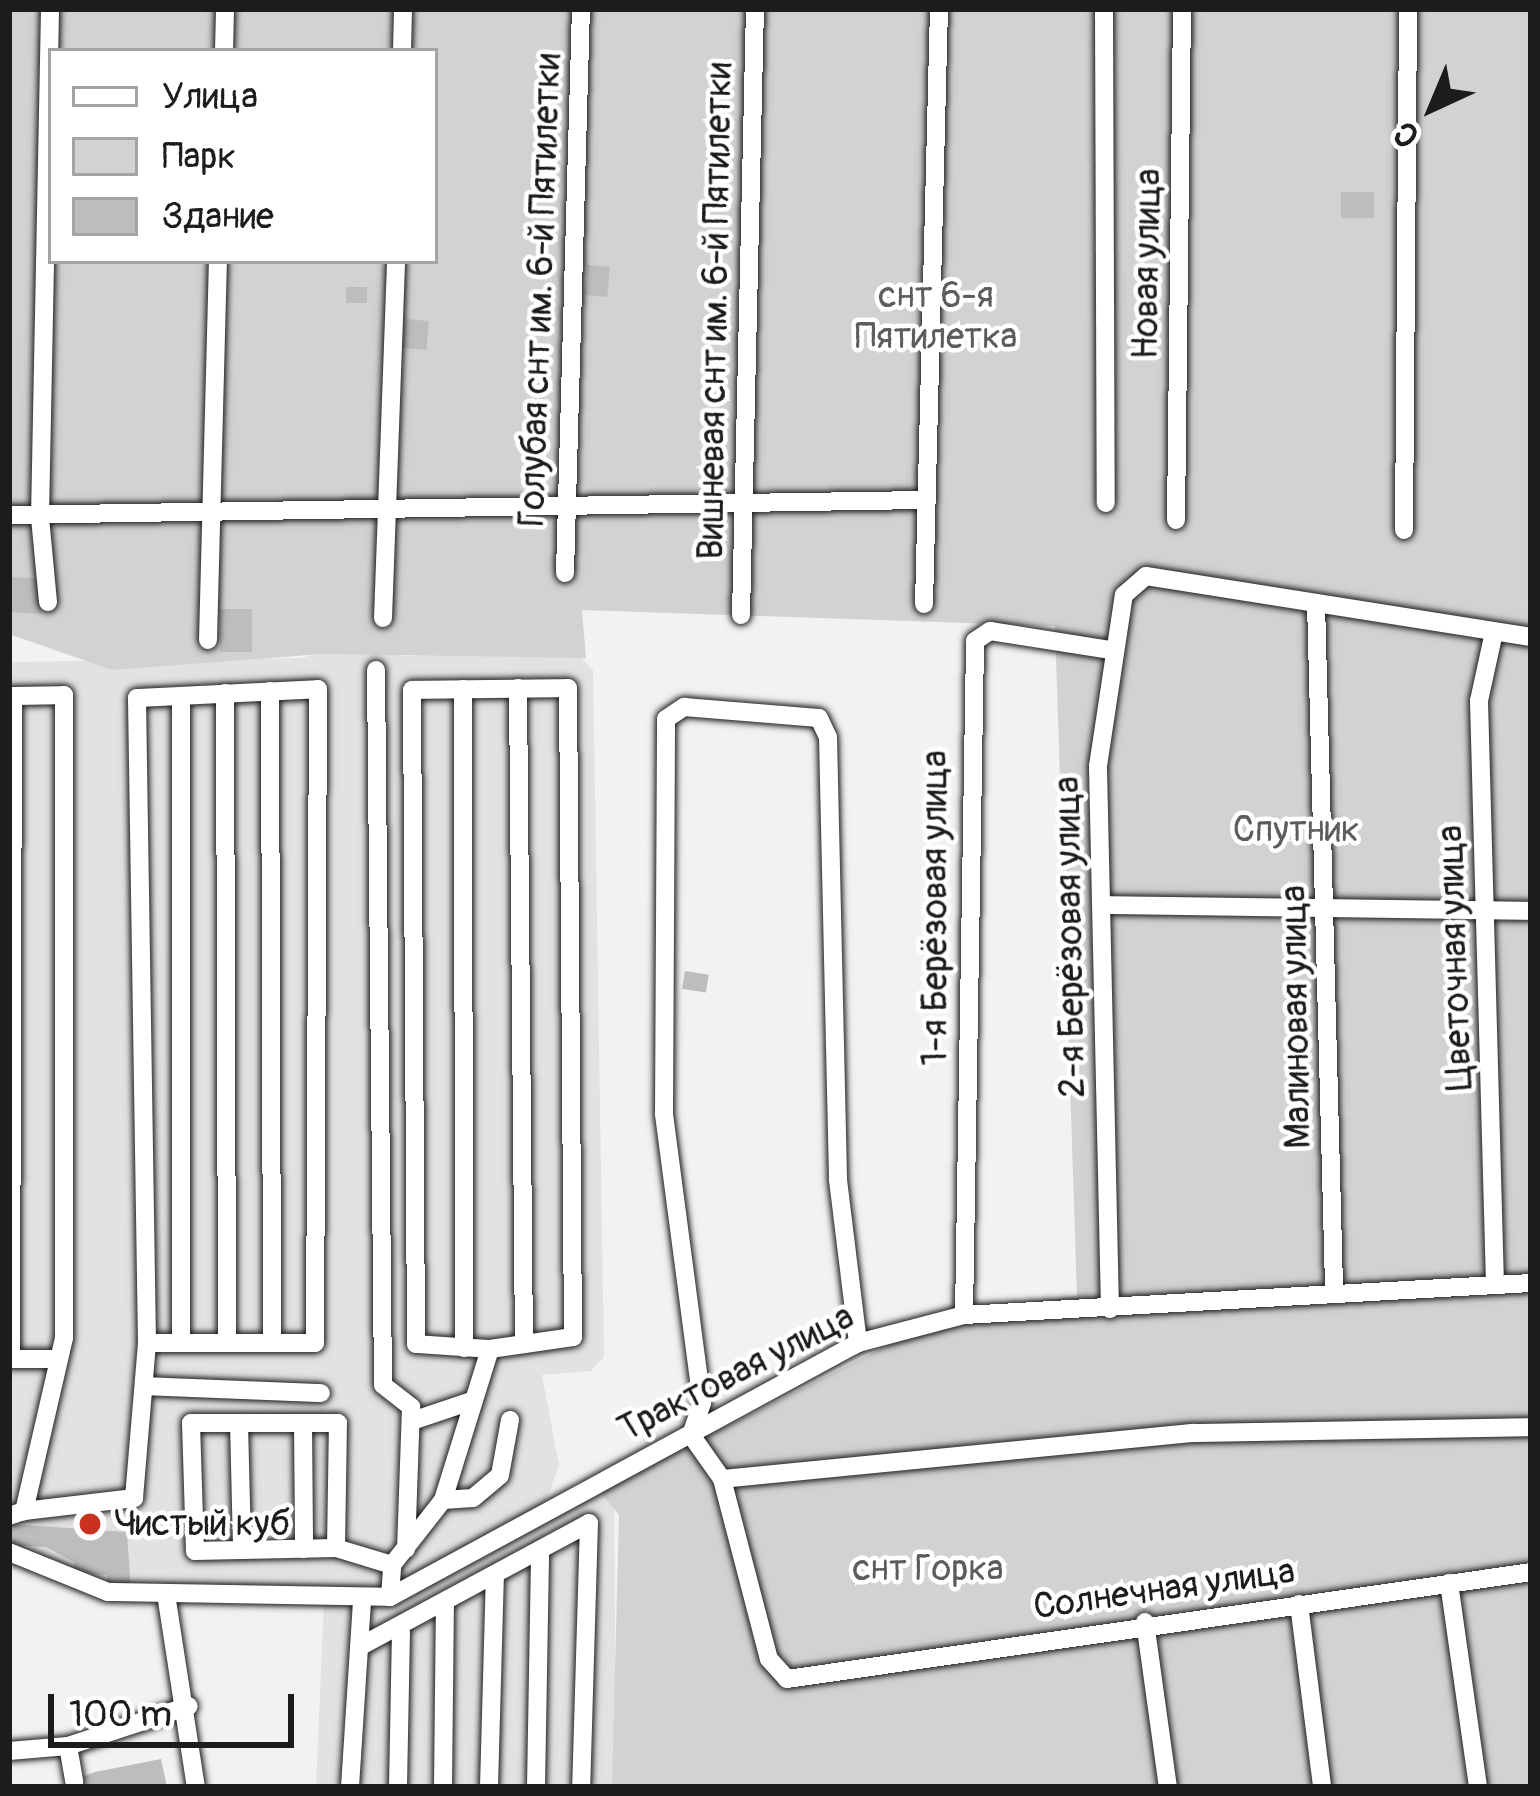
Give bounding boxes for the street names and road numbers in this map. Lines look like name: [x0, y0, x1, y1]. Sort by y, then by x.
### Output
street label: Голубая снт им. 6-й Пятилетки: [510, 52, 570, 528]
street label: Вишневая снт им. 6-й Пятилетки: [689, 62, 741, 560]
street label: Новая улица: [1124, 168, 1170, 360]
street label: 1-я Берёзовая улица: [913, 750, 957, 1066]
street label: 2-я Берёзовая улица: [1046, 776, 1094, 1098]
street label: Цветочная улица: [1429, 825, 1481, 1091]
street label: Малиновая улица: [1272, 885, 1320, 1149]
street label: Трактовая улица: [611, 1295, 861, 1451]
street label: Солнечная улица: [1031, 1549, 1297, 1629]

